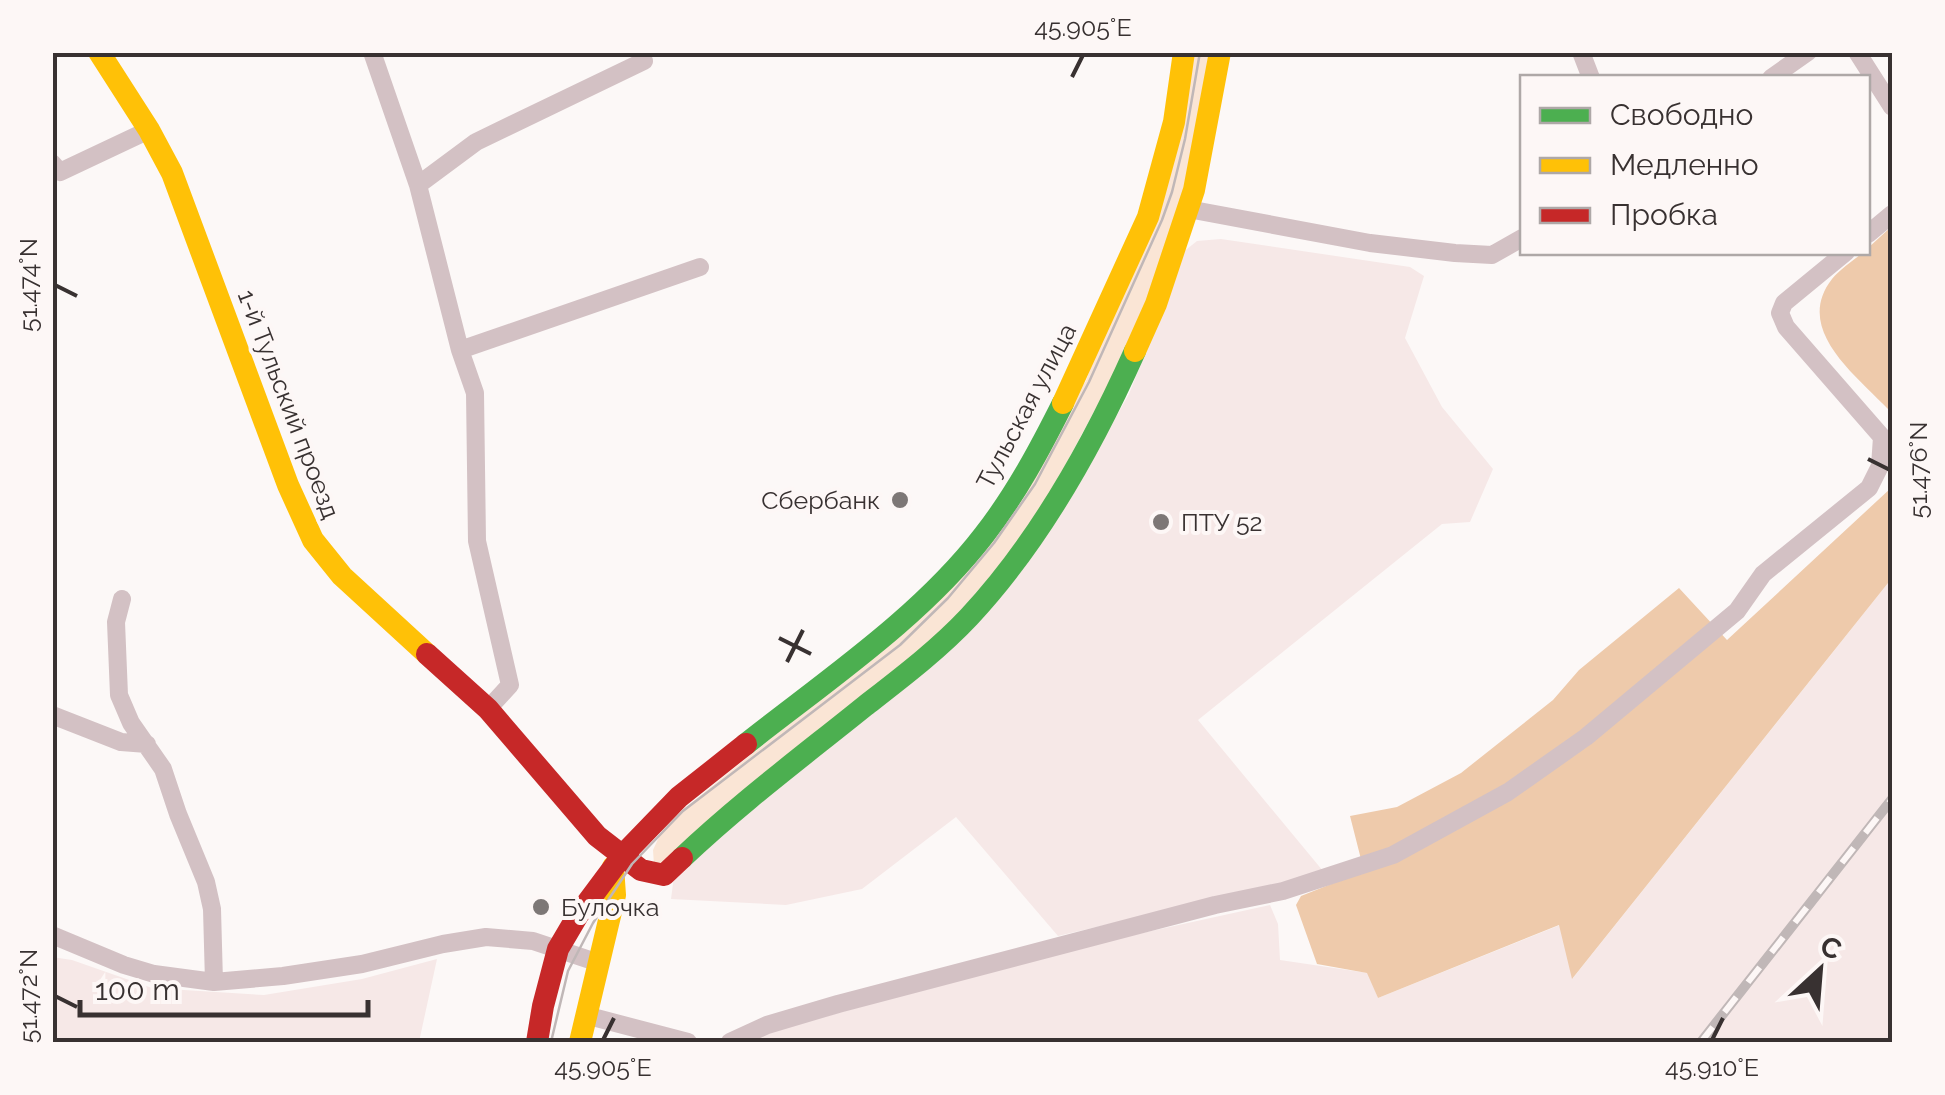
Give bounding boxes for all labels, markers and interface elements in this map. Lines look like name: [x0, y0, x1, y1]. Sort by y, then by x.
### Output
text: 45.905°E: [1034, 12, 1132, 42]
legend: [1520, 75, 1870, 255]
text: Свободно: [1610, 97, 1753, 132]
text: Медленно: [1610, 147, 1759, 182]
text: Пробка: [1610, 197, 1718, 232]
text: 51.474°N: [13, 238, 43, 332]
street label: 1-й Тульский проезд: [232, 285, 346, 523]
street label: Тульская улица: [970, 318, 1082, 494]
text: 51.476°N: [1903, 422, 1933, 518]
place label: Сбербанк: [761, 485, 880, 515]
marker: Сбербанк: [889, 489, 911, 511]
place label: ПТУ 52: [1181, 507, 1263, 537]
marker: ПТУ 52: [1150, 511, 1172, 533]
place label: Булочка: [561, 892, 659, 922]
marker: Булочка: [530, 896, 552, 918]
north arrow: [1770, 920, 1870, 1020]
text: С: [1815, 929, 1847, 967]
text: 51.472°N: [13, 949, 43, 1043]
scale bar: [80, 955, 368, 1017]
text: 100 m: [95, 972, 180, 1007]
text: 45.905°E: [554, 1052, 652, 1082]
text: 45.910°E: [1665, 1052, 1759, 1082]

